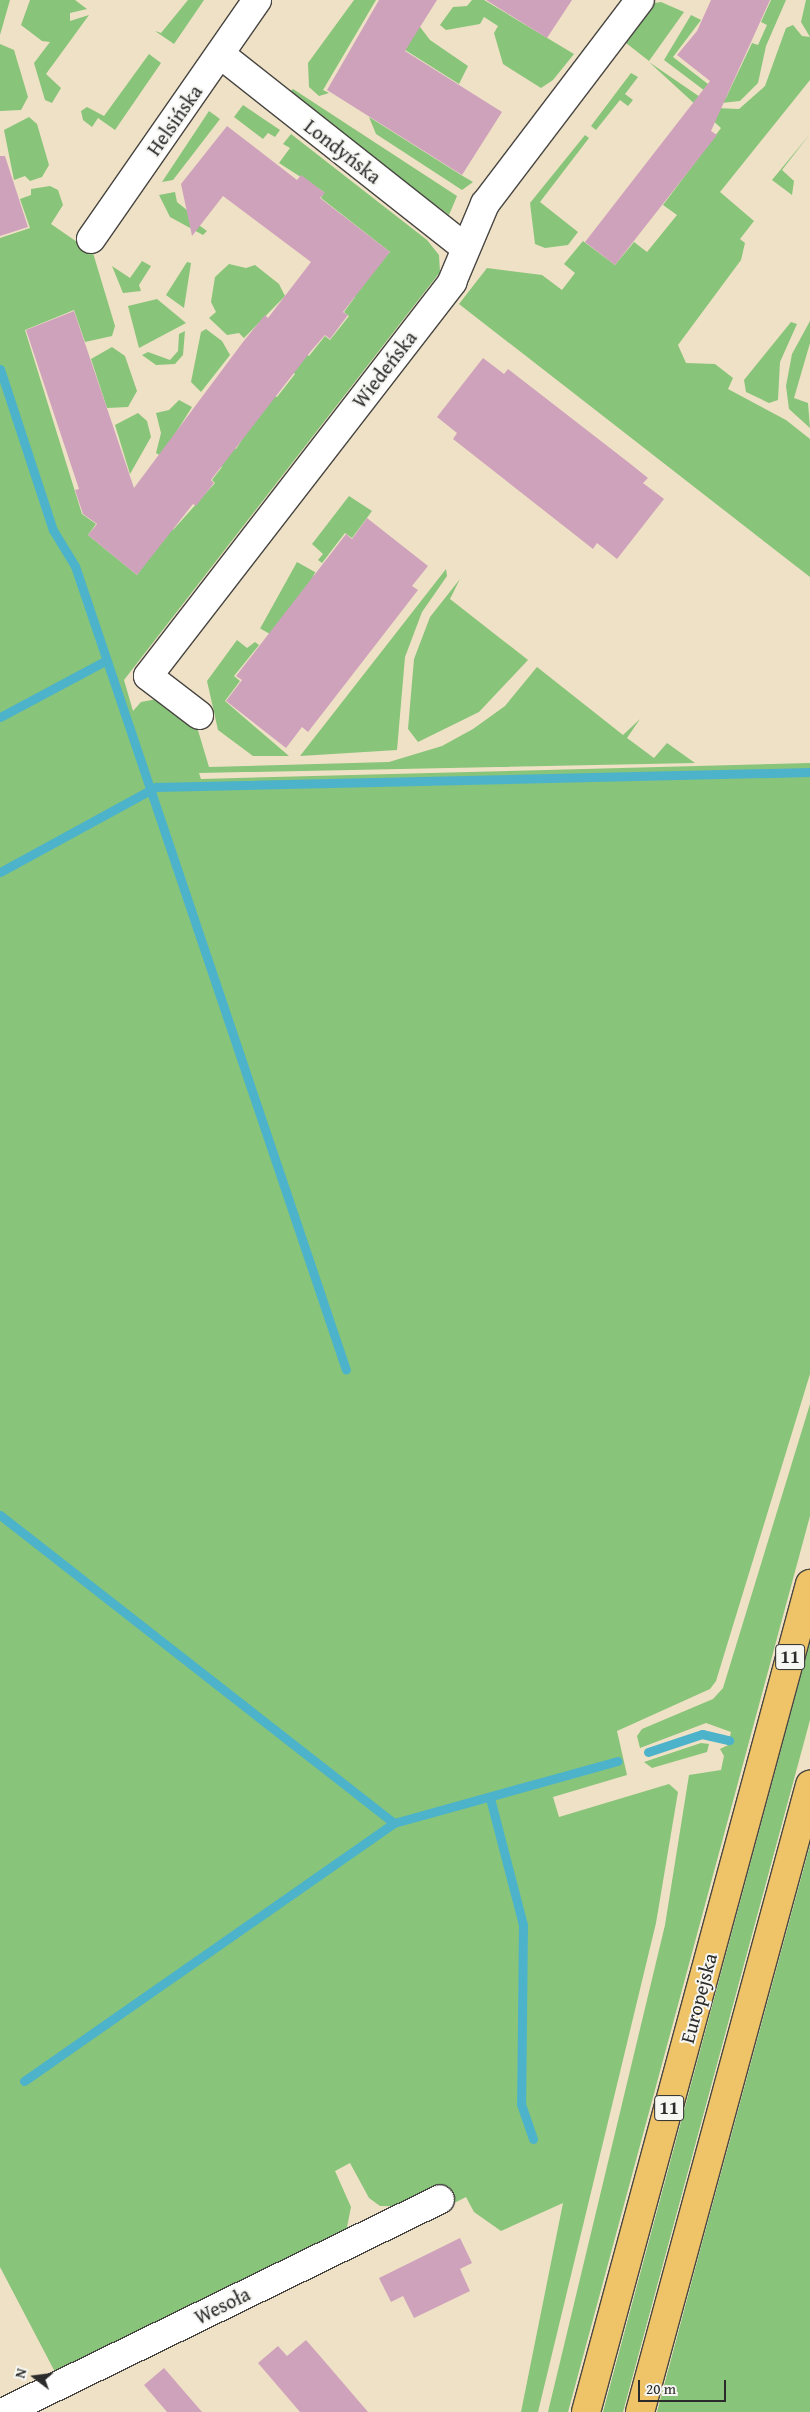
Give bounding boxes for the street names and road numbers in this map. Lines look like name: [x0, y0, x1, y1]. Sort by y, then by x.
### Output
street label: Helsińska: [141, 80, 207, 160]
street label: Londyńska: [300, 114, 386, 188]
street label: Wiedeńska: [347, 326, 421, 412]
road number: 11: [775, 1640, 805, 1674]
street label: Europejska: [674, 1950, 722, 2046]
road number: 11: [654, 2092, 684, 2124]
street label: Wesoła: [190, 2281, 254, 2329]

